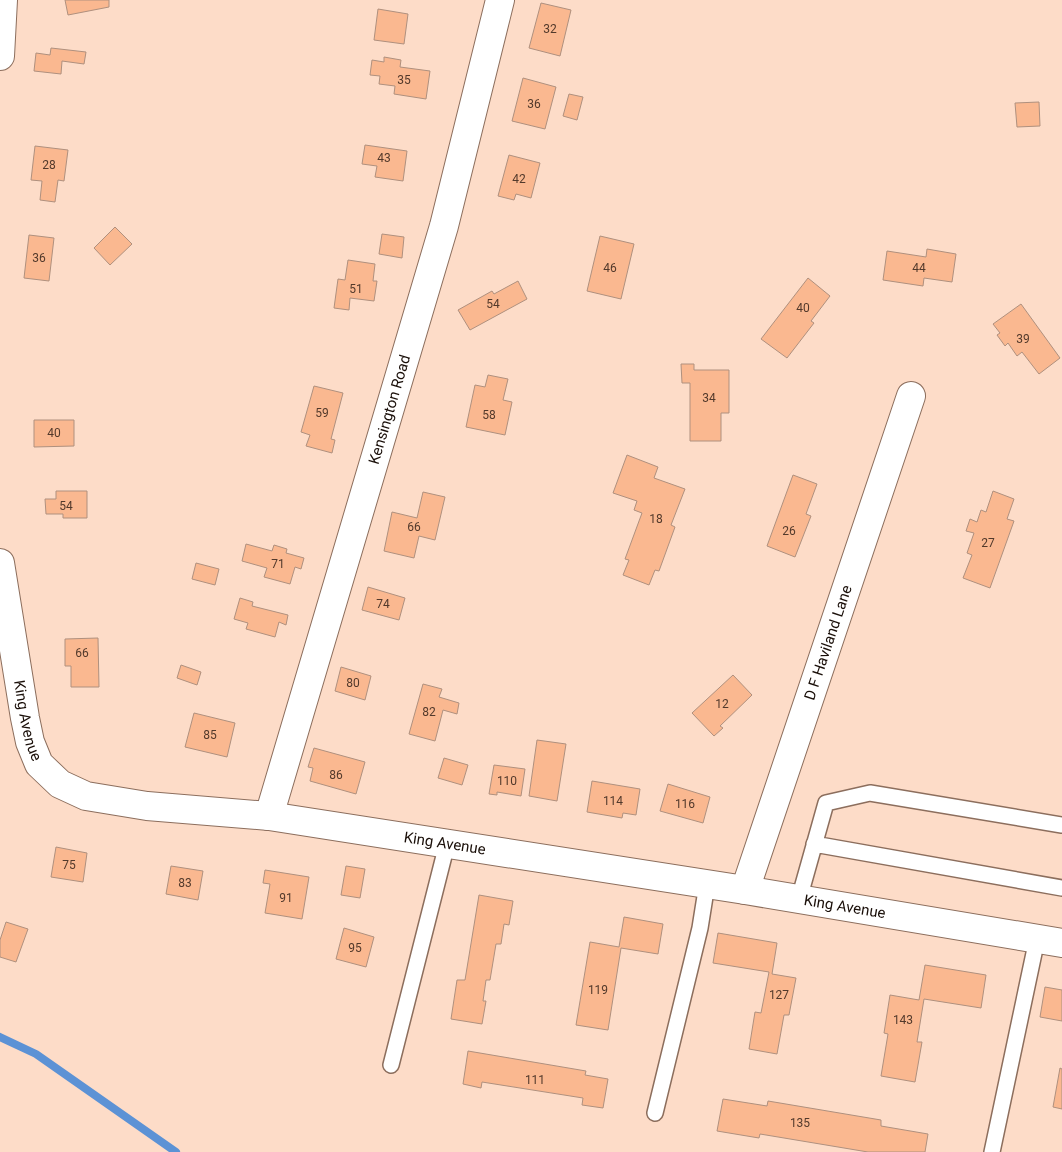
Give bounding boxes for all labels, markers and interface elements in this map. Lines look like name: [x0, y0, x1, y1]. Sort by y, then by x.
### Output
house number: 32: [543, 22, 557, 36]
house number: 35: [397, 73, 411, 87]
house number: 36: [527, 97, 541, 111]
house number: 43: [377, 151, 391, 165]
house number: 28: [42, 158, 56, 172]
house number: 42: [512, 172, 526, 186]
house number: 36: [32, 251, 46, 265]
house number: 46: [603, 261, 617, 275]
house number: 44: [912, 261, 926, 275]
house number: 51: [349, 282, 363, 296]
house number: 54: [486, 297, 500, 311]
house number: 40: [796, 301, 810, 315]
house number: 39: [1016, 332, 1030, 346]
street label: Kensington Road: [365, 353, 414, 466]
house number: 34: [702, 391, 716, 405]
house number: 59: [315, 406, 329, 420]
house number: 58: [482, 408, 496, 422]
house number: 40: [47, 426, 61, 440]
house number: 54: [59, 499, 73, 513]
house number: 18: [649, 512, 663, 526]
house number: 66: [407, 520, 421, 534]
house number: 26: [782, 524, 796, 538]
house number: 27: [981, 536, 995, 550]
house number: 71: [271, 557, 285, 571]
street label: D F Haviland Lane: [800, 583, 856, 702]
house number: 74: [376, 597, 390, 611]
house number: 66: [75, 646, 89, 660]
house number: 80: [346, 676, 360, 690]
street label: King Avenue: [10, 679, 46, 764]
house number: 12: [715, 697, 729, 711]
house number: 82: [422, 705, 436, 719]
house number: 85: [203, 728, 217, 742]
house number: 86: [329, 768, 343, 782]
house number: 110: [497, 774, 517, 788]
house number: 114: [603, 794, 623, 808]
house number: 116: [675, 797, 695, 811]
street label: King Avenue: [403, 828, 487, 859]
house number: 75: [62, 858, 76, 872]
house number: 83: [178, 876, 192, 890]
house number: 91: [279, 891, 293, 905]
street label: King Avenue: [803, 891, 887, 922]
house number: 95: [348, 941, 362, 955]
house number: 119: [588, 983, 608, 997]
house number: 127: [769, 988, 789, 1002]
house number: 143: [893, 1013, 913, 1027]
house number: 111: [525, 1073, 545, 1087]
house number: 135: [790, 1116, 810, 1130]

